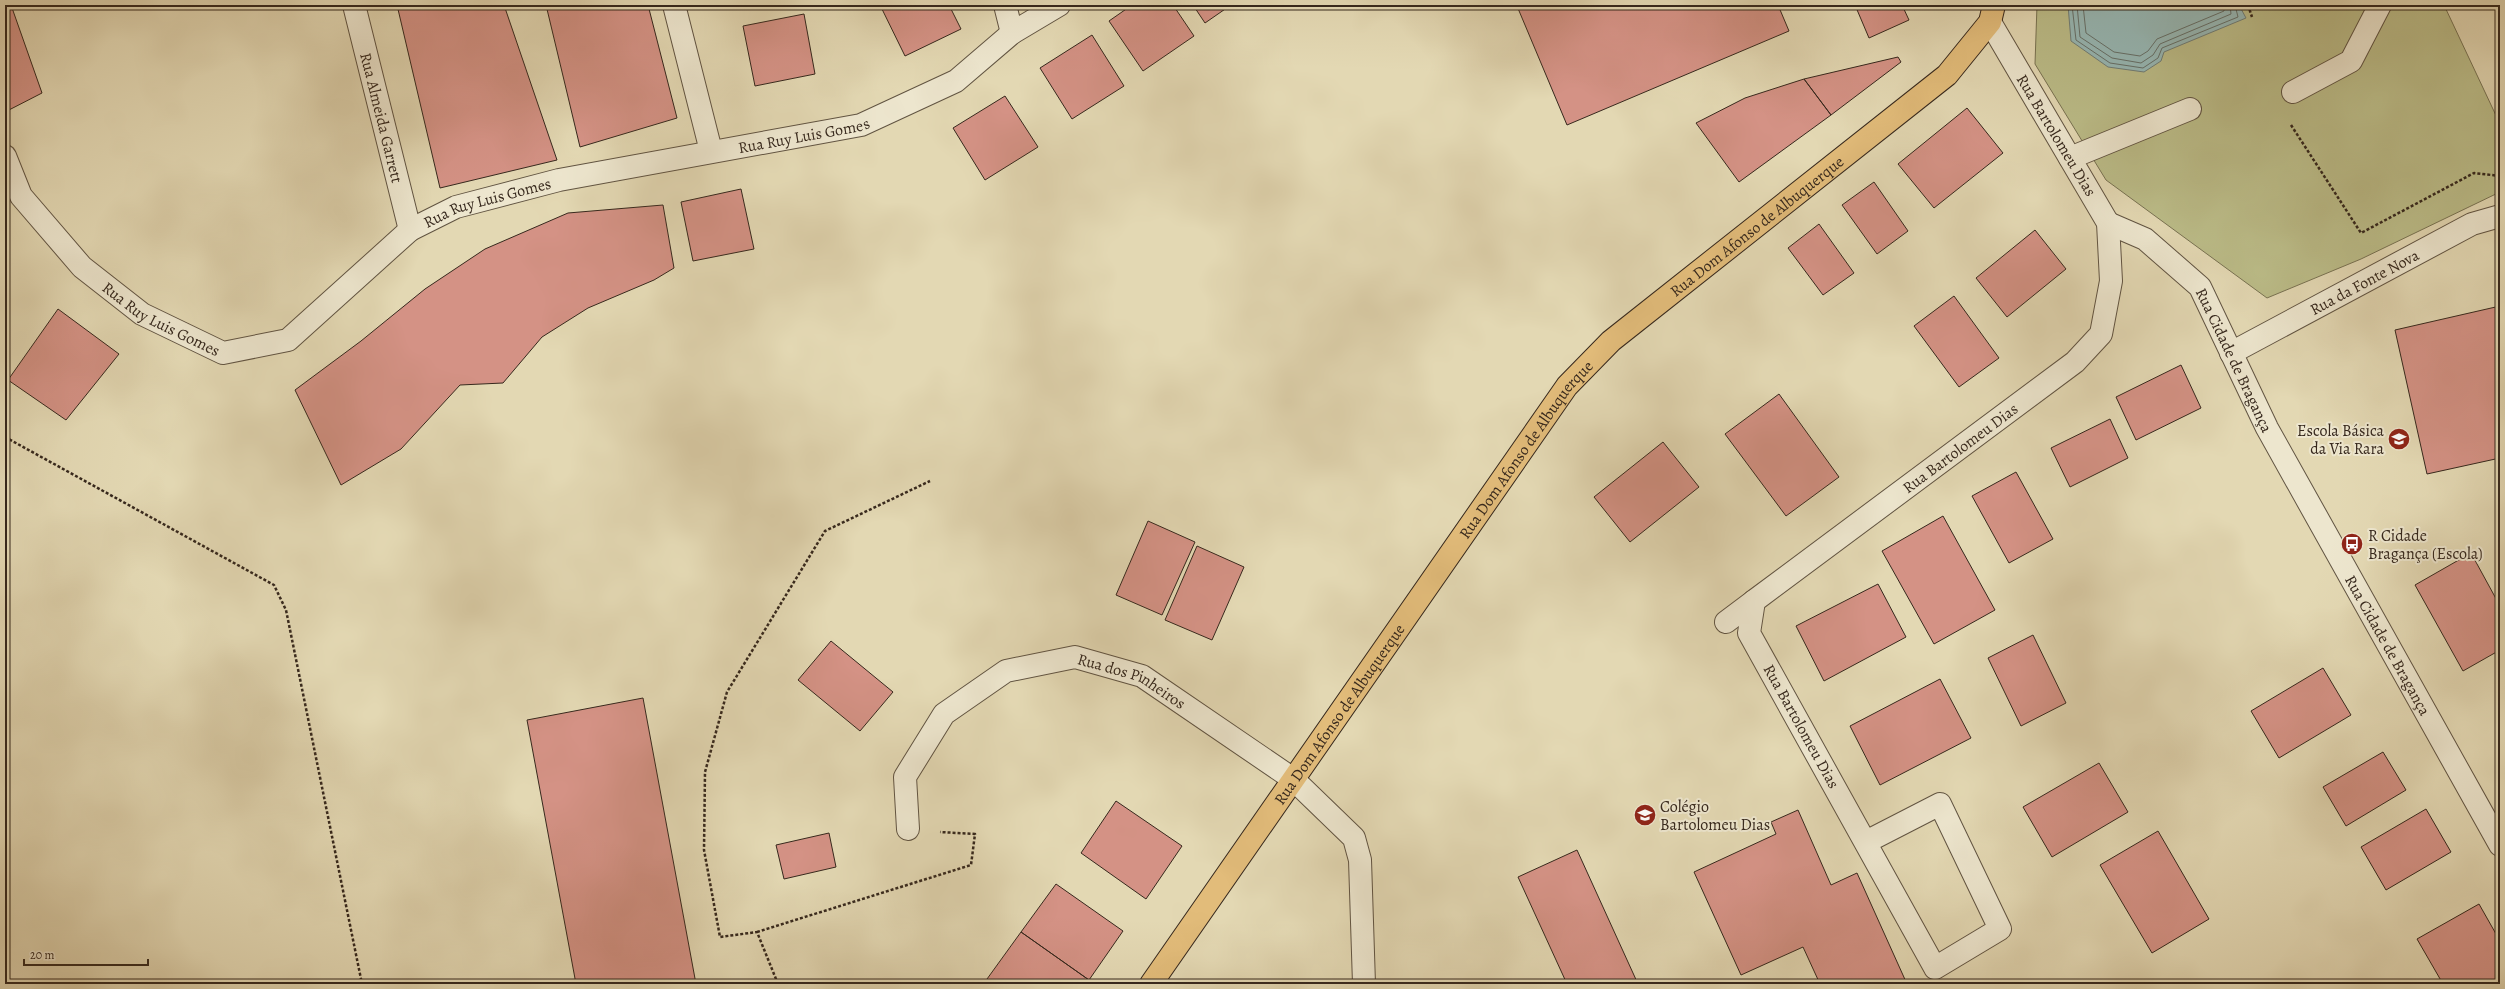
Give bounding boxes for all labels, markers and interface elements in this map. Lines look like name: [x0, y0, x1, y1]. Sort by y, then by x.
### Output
street label: Rua Almeida Garrett: [354, 50, 408, 185]
street label: Rua Bartolomeu Dias: [2011, 70, 2101, 201]
street label: Rua Ruy Luis Gomes: [736, 112, 874, 159]
street label: Rua Dom Afonso de Albuquerque: [1666, 151, 1849, 302]
street label: Rua Ruy Luis Gomes: [420, 173, 554, 234]
street label: Rua da Fonte Nova: [2306, 244, 2424, 321]
street label: Rua Ruy Luis Gomes: [97, 277, 223, 362]
street label: Rua Cidade de Bragança: [2190, 284, 2278, 437]
street label: Rua Dom Afonso de Albuquerque: [1454, 356, 1598, 543]
street label: Rua Bartolomeu Dias: [1898, 398, 2023, 499]
place label: Escola Básica da Via Rara: [2297, 420, 2385, 460]
school or university icon: Escola Básica da Via Rara: [2386, 426, 2412, 452]
place label: R Cidade Bragança (Escola): [2368, 525, 2483, 565]
bus stop icon: R Cidade Bragança (Escola): [2339, 531, 2365, 557]
street label: Rua Cidade de Bragança: [2339, 571, 2436, 720]
street label: Rua Dom Afonso de Albuquerque: [1269, 620, 1410, 809]
street label: Rua dos Pinheiros: [1075, 648, 1190, 715]
street label: Rua Bartolomeu Dias: [1758, 660, 1844, 793]
place label: Colégio Bartolomeu Dias: [1660, 796, 1770, 836]
school or university icon: Colégio Bartolomeu Dias: [1632, 802, 1658, 828]
scale bar: [24, 941, 148, 967]
text: 20 m: [30, 947, 54, 963]

